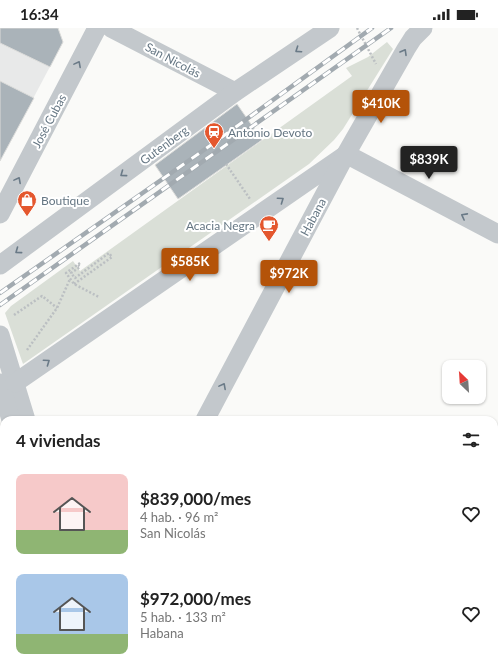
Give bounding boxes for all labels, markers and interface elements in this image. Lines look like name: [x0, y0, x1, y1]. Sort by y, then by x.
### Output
text: 16:34: [20, 5, 59, 23]
street label: San Nicolás: [143, 39, 203, 81]
one-way arrow: [295, 45, 302, 52]
one-way arrow: [399, 49, 406, 56]
one-way arrow: [73, 61, 81, 69]
pin: $410K: [353, 90, 409, 124]
street label: José Cubas: [29, 92, 69, 150]
text: $410K: [361, 95, 401, 111]
station icon: Antonio Devoto: [203, 121, 225, 149]
street label: Gutenberg: [137, 122, 191, 168]
place label: Antonio Devoto: [228, 125, 312, 140]
pin: $839K: [401, 146, 457, 180]
text: $839K: [409, 151, 449, 167]
one-way arrow: [121, 169, 128, 176]
one-way arrow: [13, 177, 21, 184]
shop icon: Boutique: [16, 189, 38, 217]
place label: Boutique: [41, 193, 89, 208]
street label: Habana: [297, 196, 329, 238]
one-way arrow: [276, 198, 283, 205]
one-way arrow: [460, 213, 468, 221]
cafe icon: Acacia Negra: [258, 214, 280, 242]
place label: Acacia Negra: [186, 218, 255, 233]
one-way arrow: [16, 246, 23, 253]
pin: $585K: [162, 248, 218, 282]
text: $585K: [170, 253, 210, 269]
pin: $972K: [261, 260, 317, 294]
text: $972K: [269, 265, 309, 281]
one-way arrow: [43, 359, 50, 367]
north arrow: [442, 360, 486, 404]
map controls: [442, 360, 486, 404]
one-way arrow: [219, 382, 226, 390]
icon: filters: [460, 429, 482, 451]
text: 4 viviendas: [16, 430, 101, 451]
text: $839,000/mes: [140, 488, 251, 509]
icon: home: [48, 490, 96, 538]
icon: heart: [460, 503, 482, 525]
text: 4 hab. · 96 m²: [140, 509, 218, 525]
text: San Nicolás: [140, 525, 206, 541]
text: $972,000/mes: [140, 588, 251, 609]
icon: home: [48, 590, 96, 638]
icon: heart: [460, 603, 482, 625]
text: 5 hab. · 133 m²: [140, 609, 226, 625]
text: Habana: [140, 625, 184, 641]

